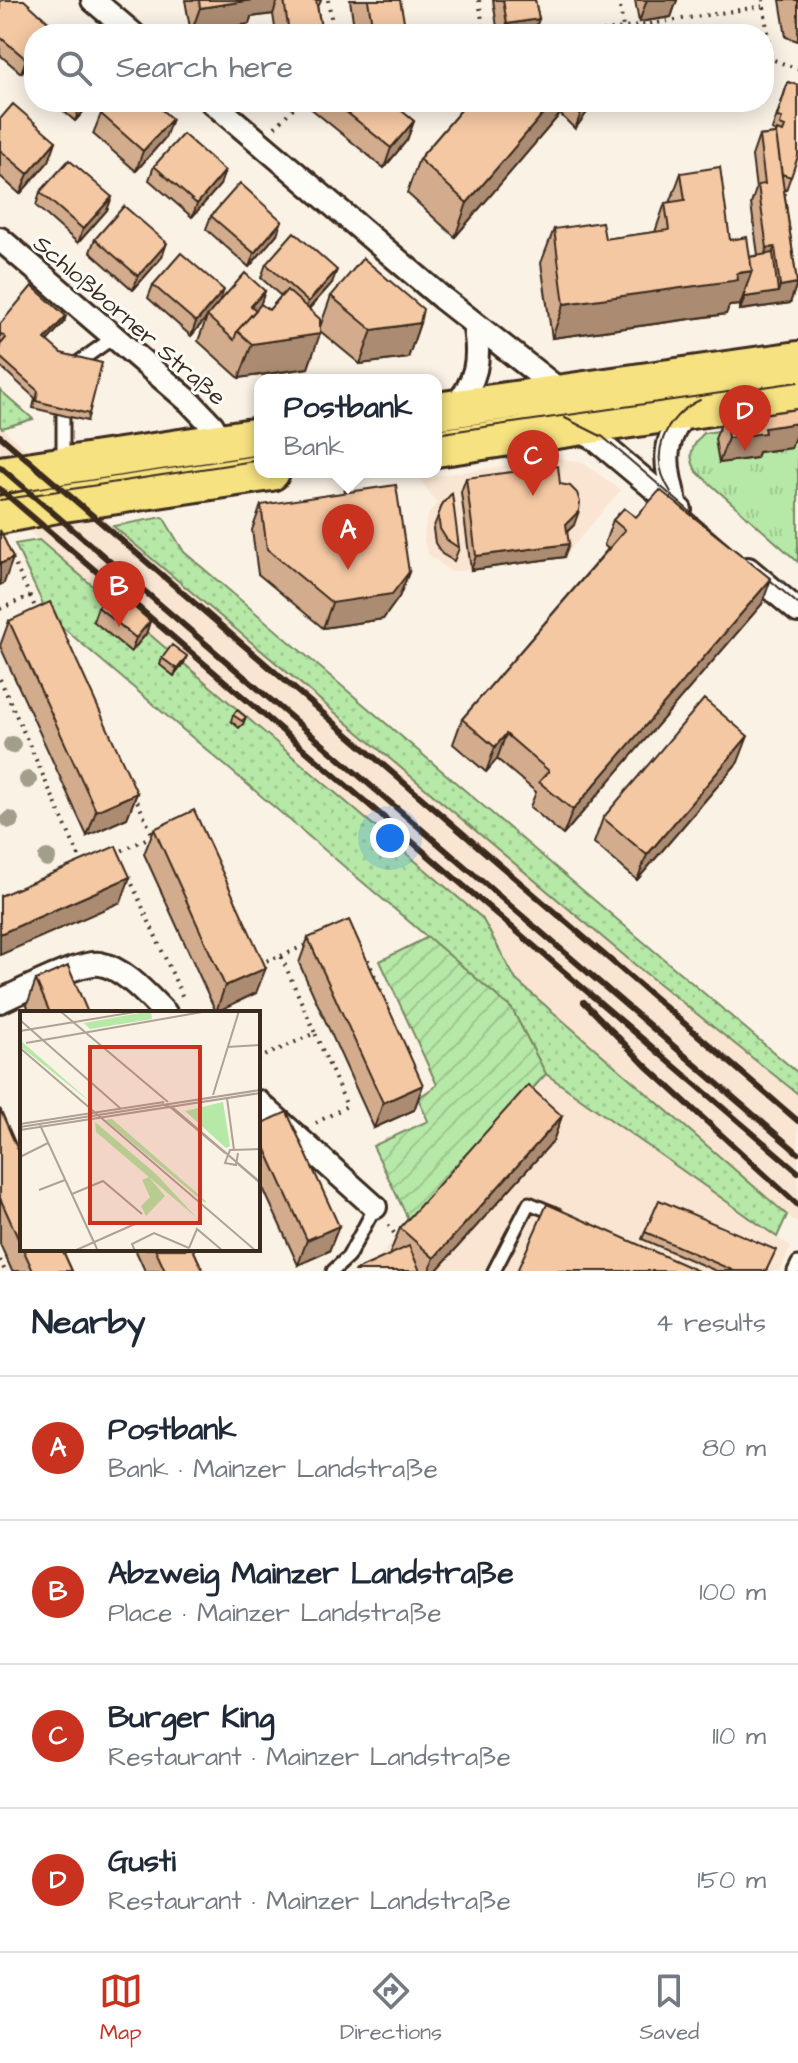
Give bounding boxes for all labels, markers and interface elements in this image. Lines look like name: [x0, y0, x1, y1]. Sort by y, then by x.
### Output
search box: [24, 24, 774, 112]
icon: search: [52, 46, 96, 90]
text: Search here: [116, 47, 293, 89]
street label: Schloßborner Straße: [26, 227, 233, 414]
popup: [254, 374, 442, 478]
pin: D: [719, 385, 771, 451]
text: Postbank: [284, 387, 412, 429]
text: Bank: [284, 429, 344, 465]
pin: C: [507, 430, 559, 496]
pin: A: [322, 504, 374, 570]
pin: B: [93, 561, 145, 627]
your location: [370, 818, 410, 858]
inset map: [20, 1011, 260, 1251]
text: Nearby: [32, 1299, 146, 1347]
text: 4 results: [656, 1305, 766, 1341]
text: Postbank: [108, 1409, 237, 1451]
text: A: [50, 1430, 66, 1466]
text: 80 m: [702, 1430, 766, 1466]
text: Bank · Mainzer Landstraße: [108, 1451, 438, 1487]
text: Abzweig Mainzer Landstraße: [108, 1553, 514, 1595]
text: B: [49, 1574, 67, 1610]
text: 100 m: [699, 1574, 766, 1610]
text: Place · Mainzer Landstraße: [108, 1595, 442, 1631]
text: Burger King: [108, 1697, 275, 1739]
text: C: [49, 1718, 67, 1754]
text: 110 m: [712, 1718, 766, 1754]
text: Restaurant · Mainzer Landstraße: [108, 1739, 511, 1775]
text: Gusti: [108, 1841, 176, 1883]
text: D: [50, 1862, 66, 1898]
text: 150 m: [697, 1862, 766, 1898]
text: Restaurant · Mainzer Landstraße: [108, 1883, 511, 1919]
tab: Map: [99, 1969, 143, 2048]
tab: Directions: [340, 1969, 442, 2048]
tab: Saved: [639, 1969, 699, 2048]

